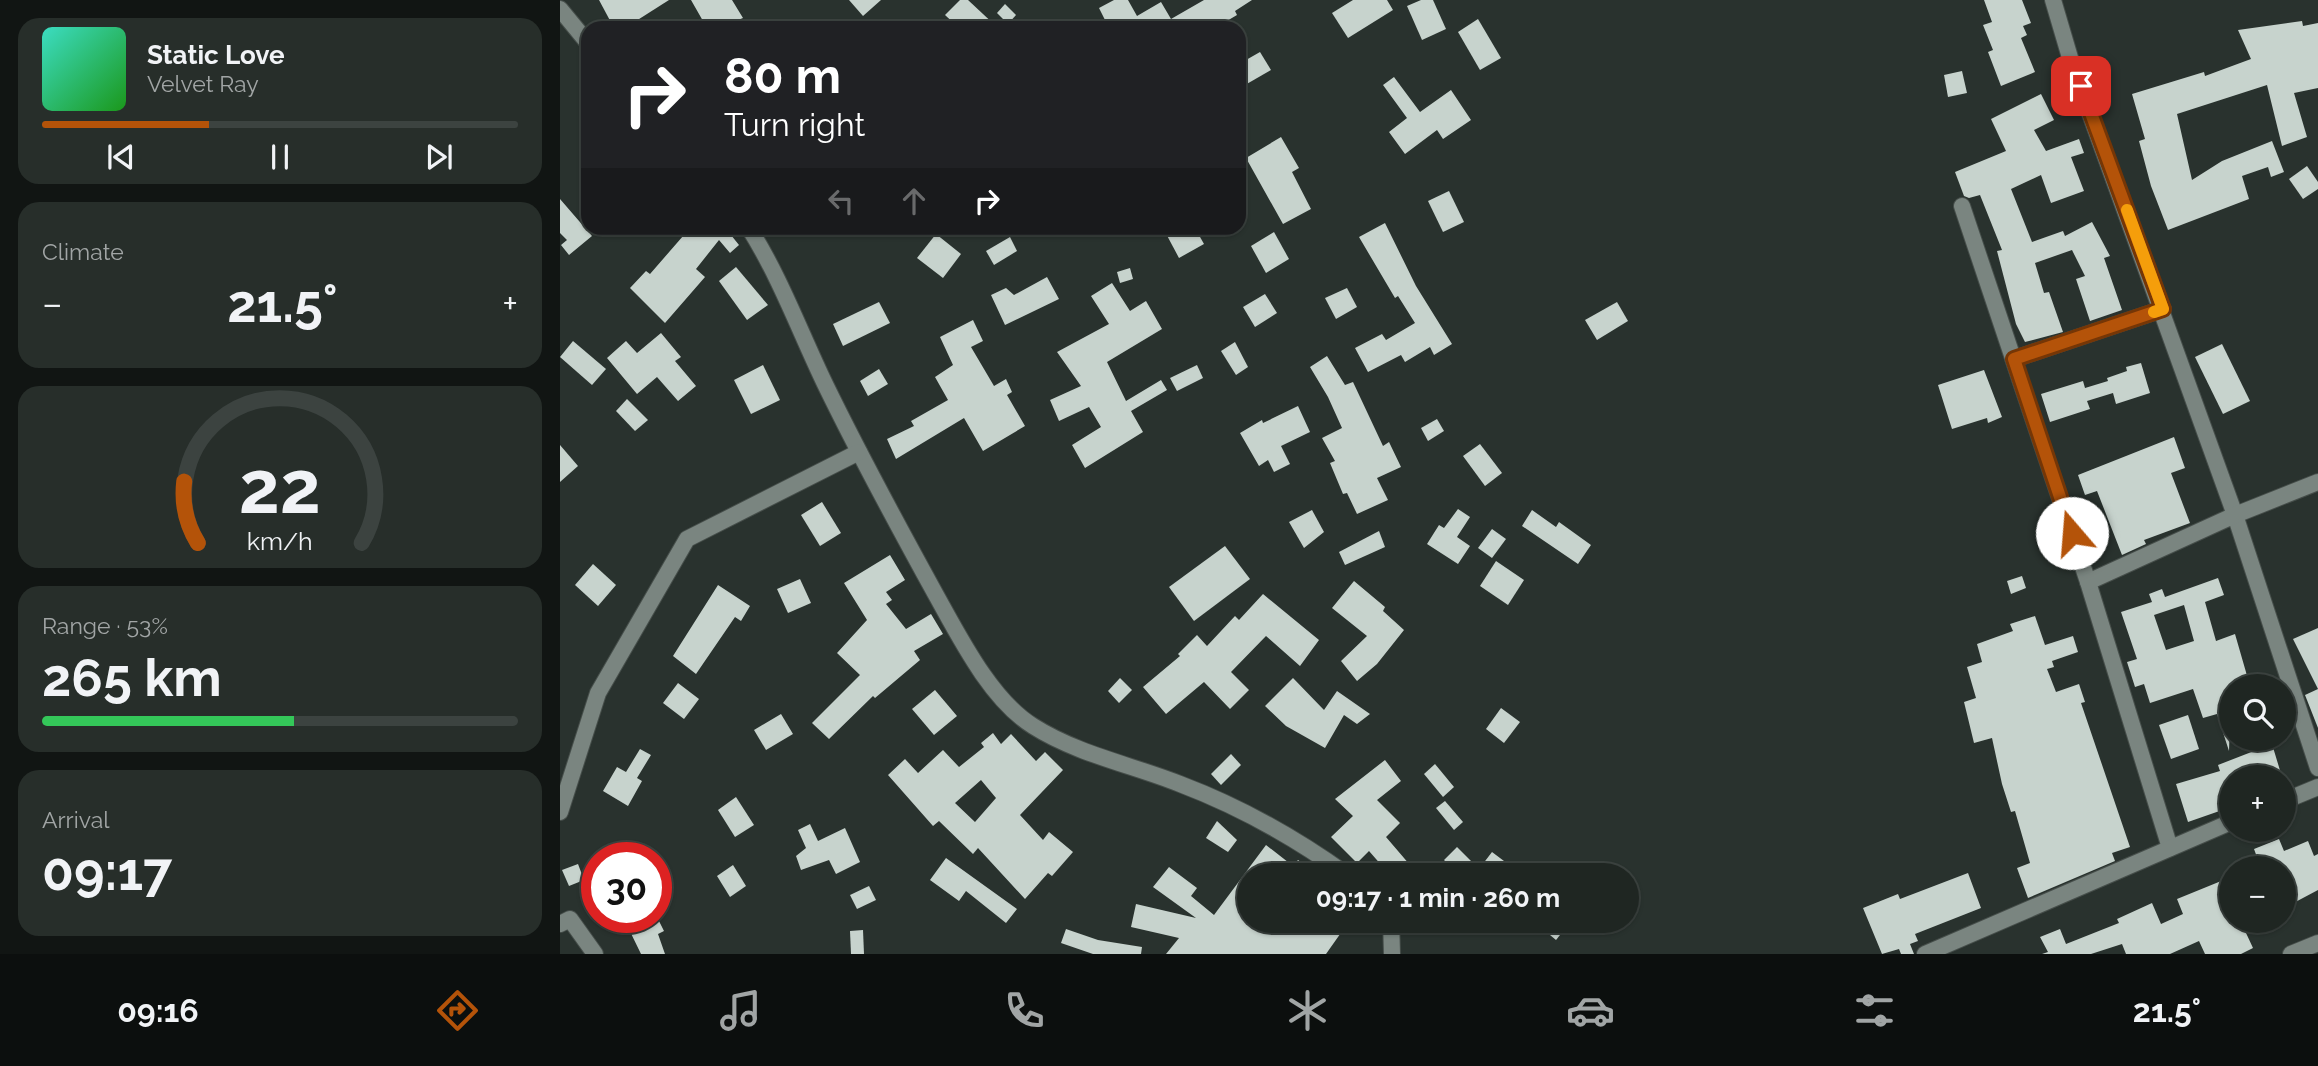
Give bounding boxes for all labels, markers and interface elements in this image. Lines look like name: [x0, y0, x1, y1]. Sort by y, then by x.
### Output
text: Static Love: [147, 40, 285, 70]
text: 80 m: [724, 47, 841, 104]
icon: right: [609, 49, 700, 140]
pin: [2051, 56, 2111, 116]
icon: arrive: [2062, 67, 2100, 105]
text: Velvet Ray: [147, 70, 259, 97]
text: Turn right: [724, 106, 865, 143]
icon: previous: [102, 138, 140, 176]
icon: pause: [261, 138, 299, 176]
icon: next: [420, 138, 458, 176]
icon: left: [822, 182, 860, 220]
icon: ahead: [895, 182, 933, 220]
icon: right: [968, 182, 1006, 220]
text: Climate: [42, 238, 124, 265]
text: 21.5°: [227, 273, 338, 334]
text: −: [42, 281, 62, 326]
text: +: [502, 281, 518, 326]
text: 22: [239, 445, 321, 530]
position arrow: [2035, 496, 2109, 570]
text: km/h: [247, 526, 313, 556]
text: Range · 53%: [42, 612, 168, 639]
text: 265 km: [42, 647, 222, 708]
map controls: [2219, 674, 2296, 933]
button: search: [2219, 674, 2296, 751]
button: +: [2219, 765, 2296, 842]
text: Arrival: [42, 806, 109, 833]
text: 09:17: [42, 841, 172, 902]
speed limit sign: 30: [581, 842, 672, 933]
button: −: [2219, 856, 2296, 933]
text: 09:17 · 1 min · 260 m: [1316, 883, 1560, 913]
icon: directions: [433, 986, 482, 1035]
icon: music: [716, 986, 765, 1035]
icon: phone: [1000, 986, 1049, 1035]
icon: climate: [1283, 986, 1332, 1035]
icon: car: [1566, 986, 1615, 1035]
icon: filters: [1850, 986, 1899, 1035]
text: 09:16: [117, 992, 199, 1029]
text: 21.5°: [2133, 992, 2201, 1029]

